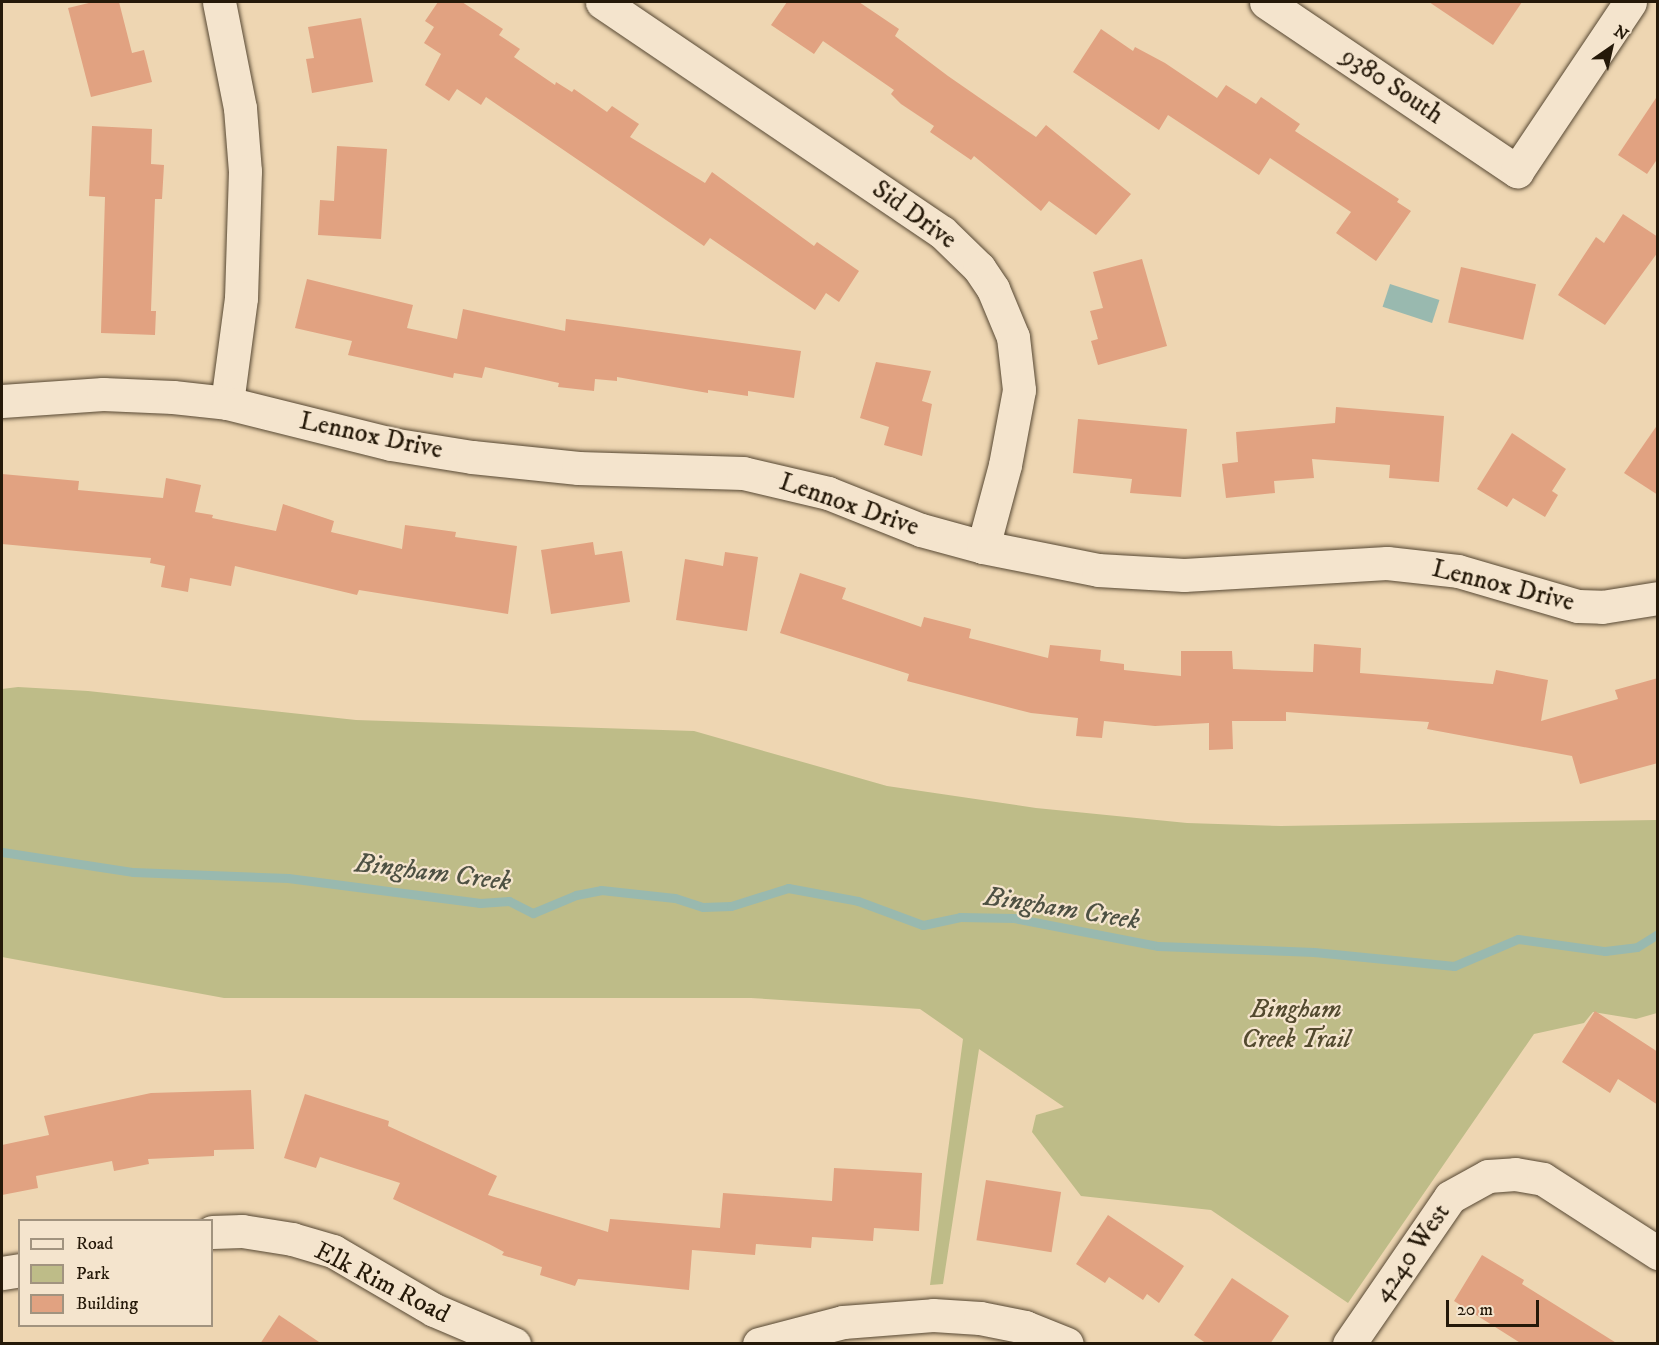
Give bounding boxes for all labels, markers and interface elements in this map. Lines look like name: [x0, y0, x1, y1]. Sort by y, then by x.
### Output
north arrow: [1581, 18, 1641, 78]
text: N: [1610, 21, 1632, 45]
street label: 9380 South: [1335, 41, 1449, 131]
street label: Sid Drive: [866, 174, 962, 256]
street label: Lennox Drive: [297, 406, 445, 466]
street label: Lennox Drive: [775, 467, 923, 543]
street label: Lennox Drive: [1429, 553, 1577, 619]
water label: Bingham Creek: [353, 847, 513, 899]
water label: Bingham Creek: [982, 881, 1142, 937]
park label: Bingham Creek Trail: [1241, 994, 1351, 1056]
street label: 4240 West: [1367, 1198, 1457, 1308]
legend: [18, 1219, 213, 1327]
text: Road: [76, 1233, 113, 1255]
street label: Elk Rim Road: [309, 1236, 455, 1330]
text: Park: [76, 1263, 110, 1285]
scale bar: [1449, 1288, 1542, 1326]
text: Building: [76, 1293, 138, 1315]
text: 20 m: [1457, 1299, 1493, 1321]

